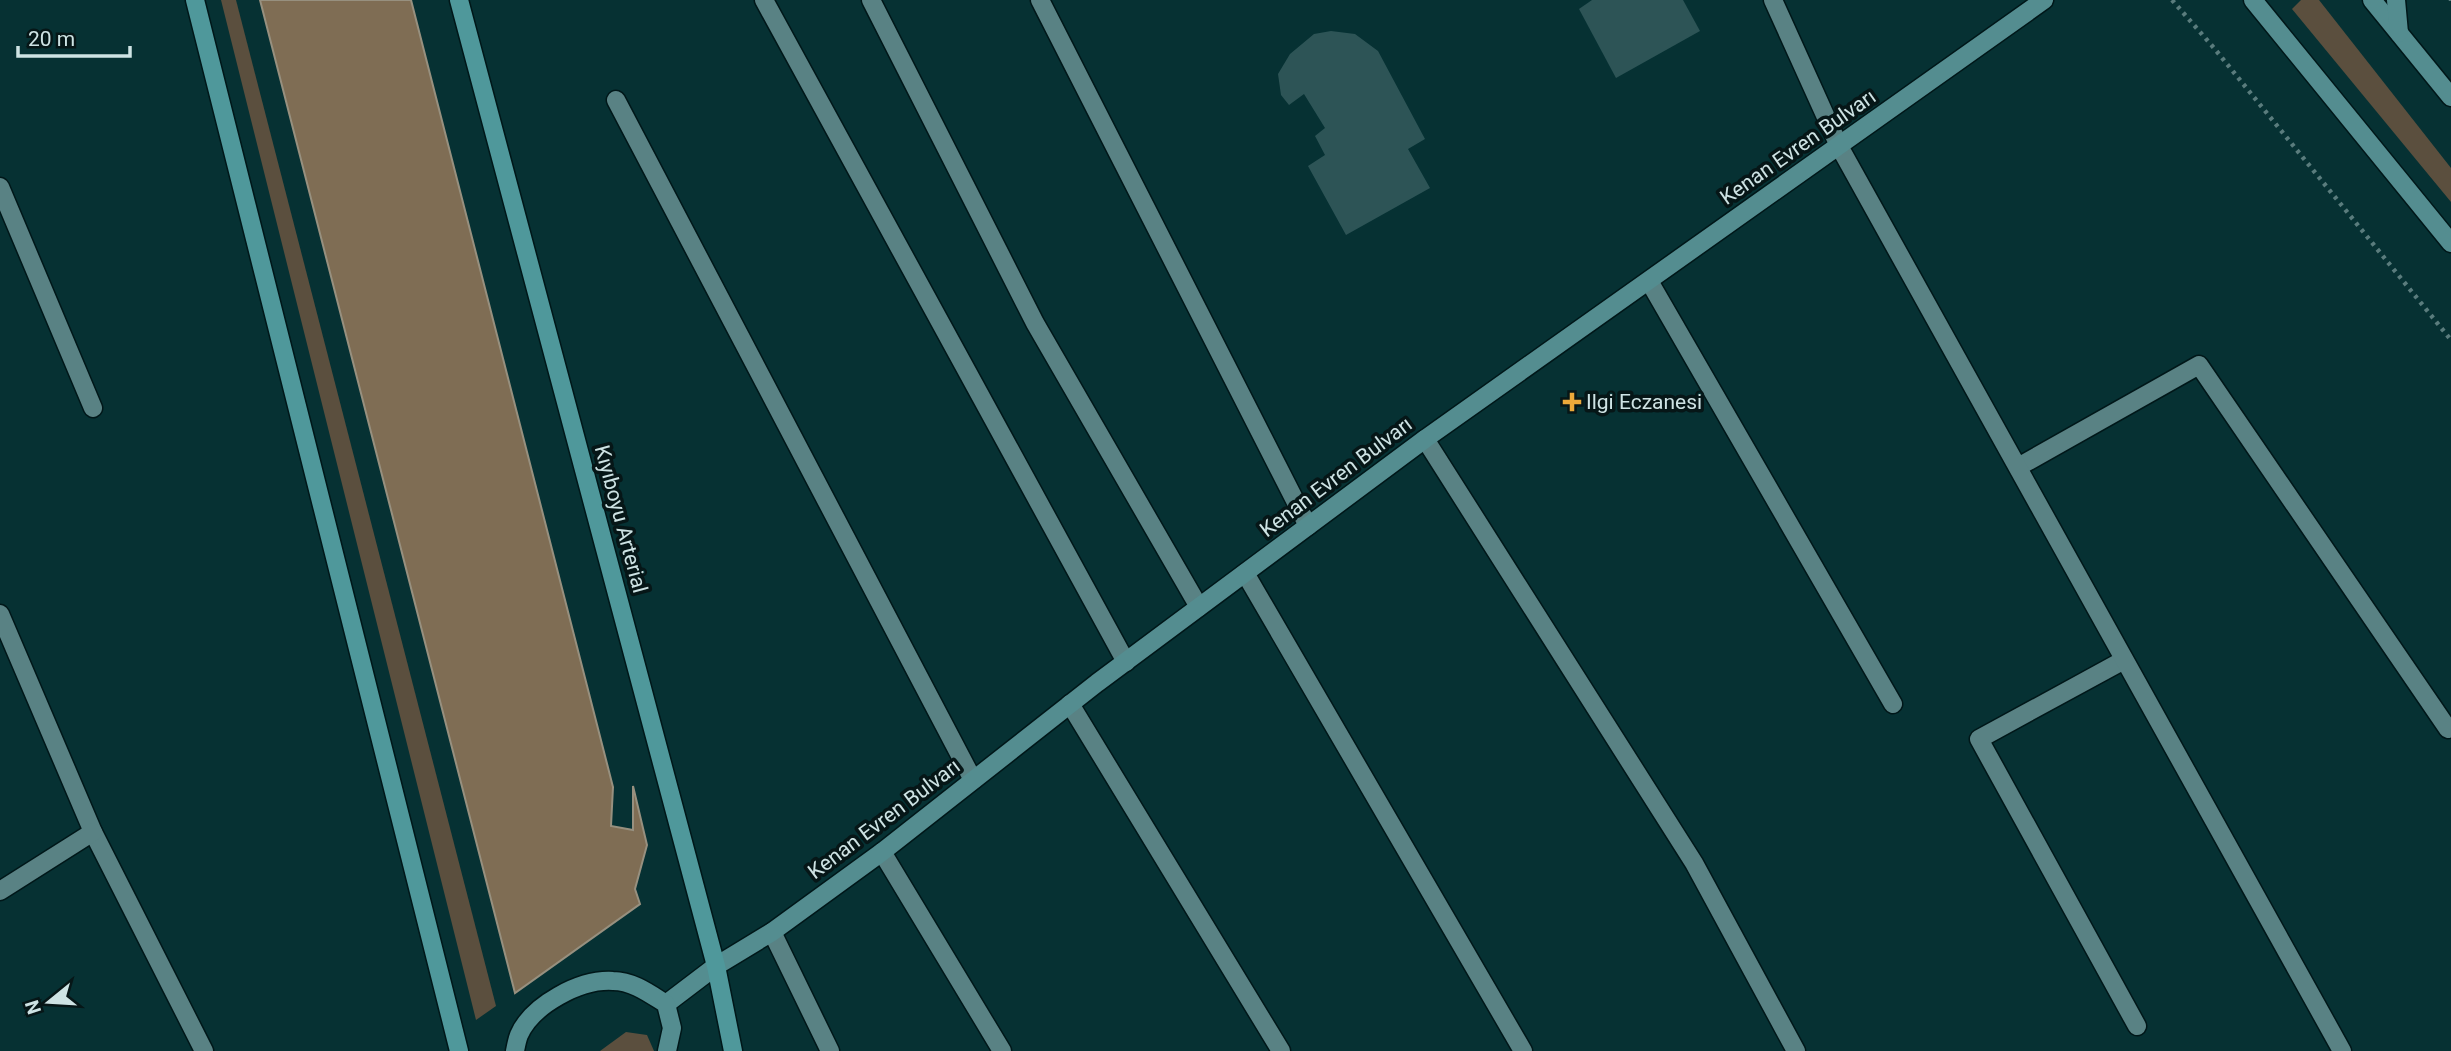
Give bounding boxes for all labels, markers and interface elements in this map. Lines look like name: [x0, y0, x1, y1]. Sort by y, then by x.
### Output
scale bar: [18, 14, 130, 58]
text: 20 m: [28, 27, 75, 51]
street label: Kenan Evren Bulvarı: [1716, 84, 1880, 210]
place label: Ilgi Eczanesi: [1586, 390, 1702, 414]
marker: Ilgi Eczanesi: [1564, 394, 1580, 410]
street label: Kenan Evren Bulvarı: [1255, 412, 1417, 542]
street label: Kıyıboyu Arterial: [590, 443, 652, 595]
street label: Kenan Evren Bulvarı: [803, 754, 965, 884]
north arrow: [14, 967, 84, 1037]
text: N: [20, 997, 46, 1017]

